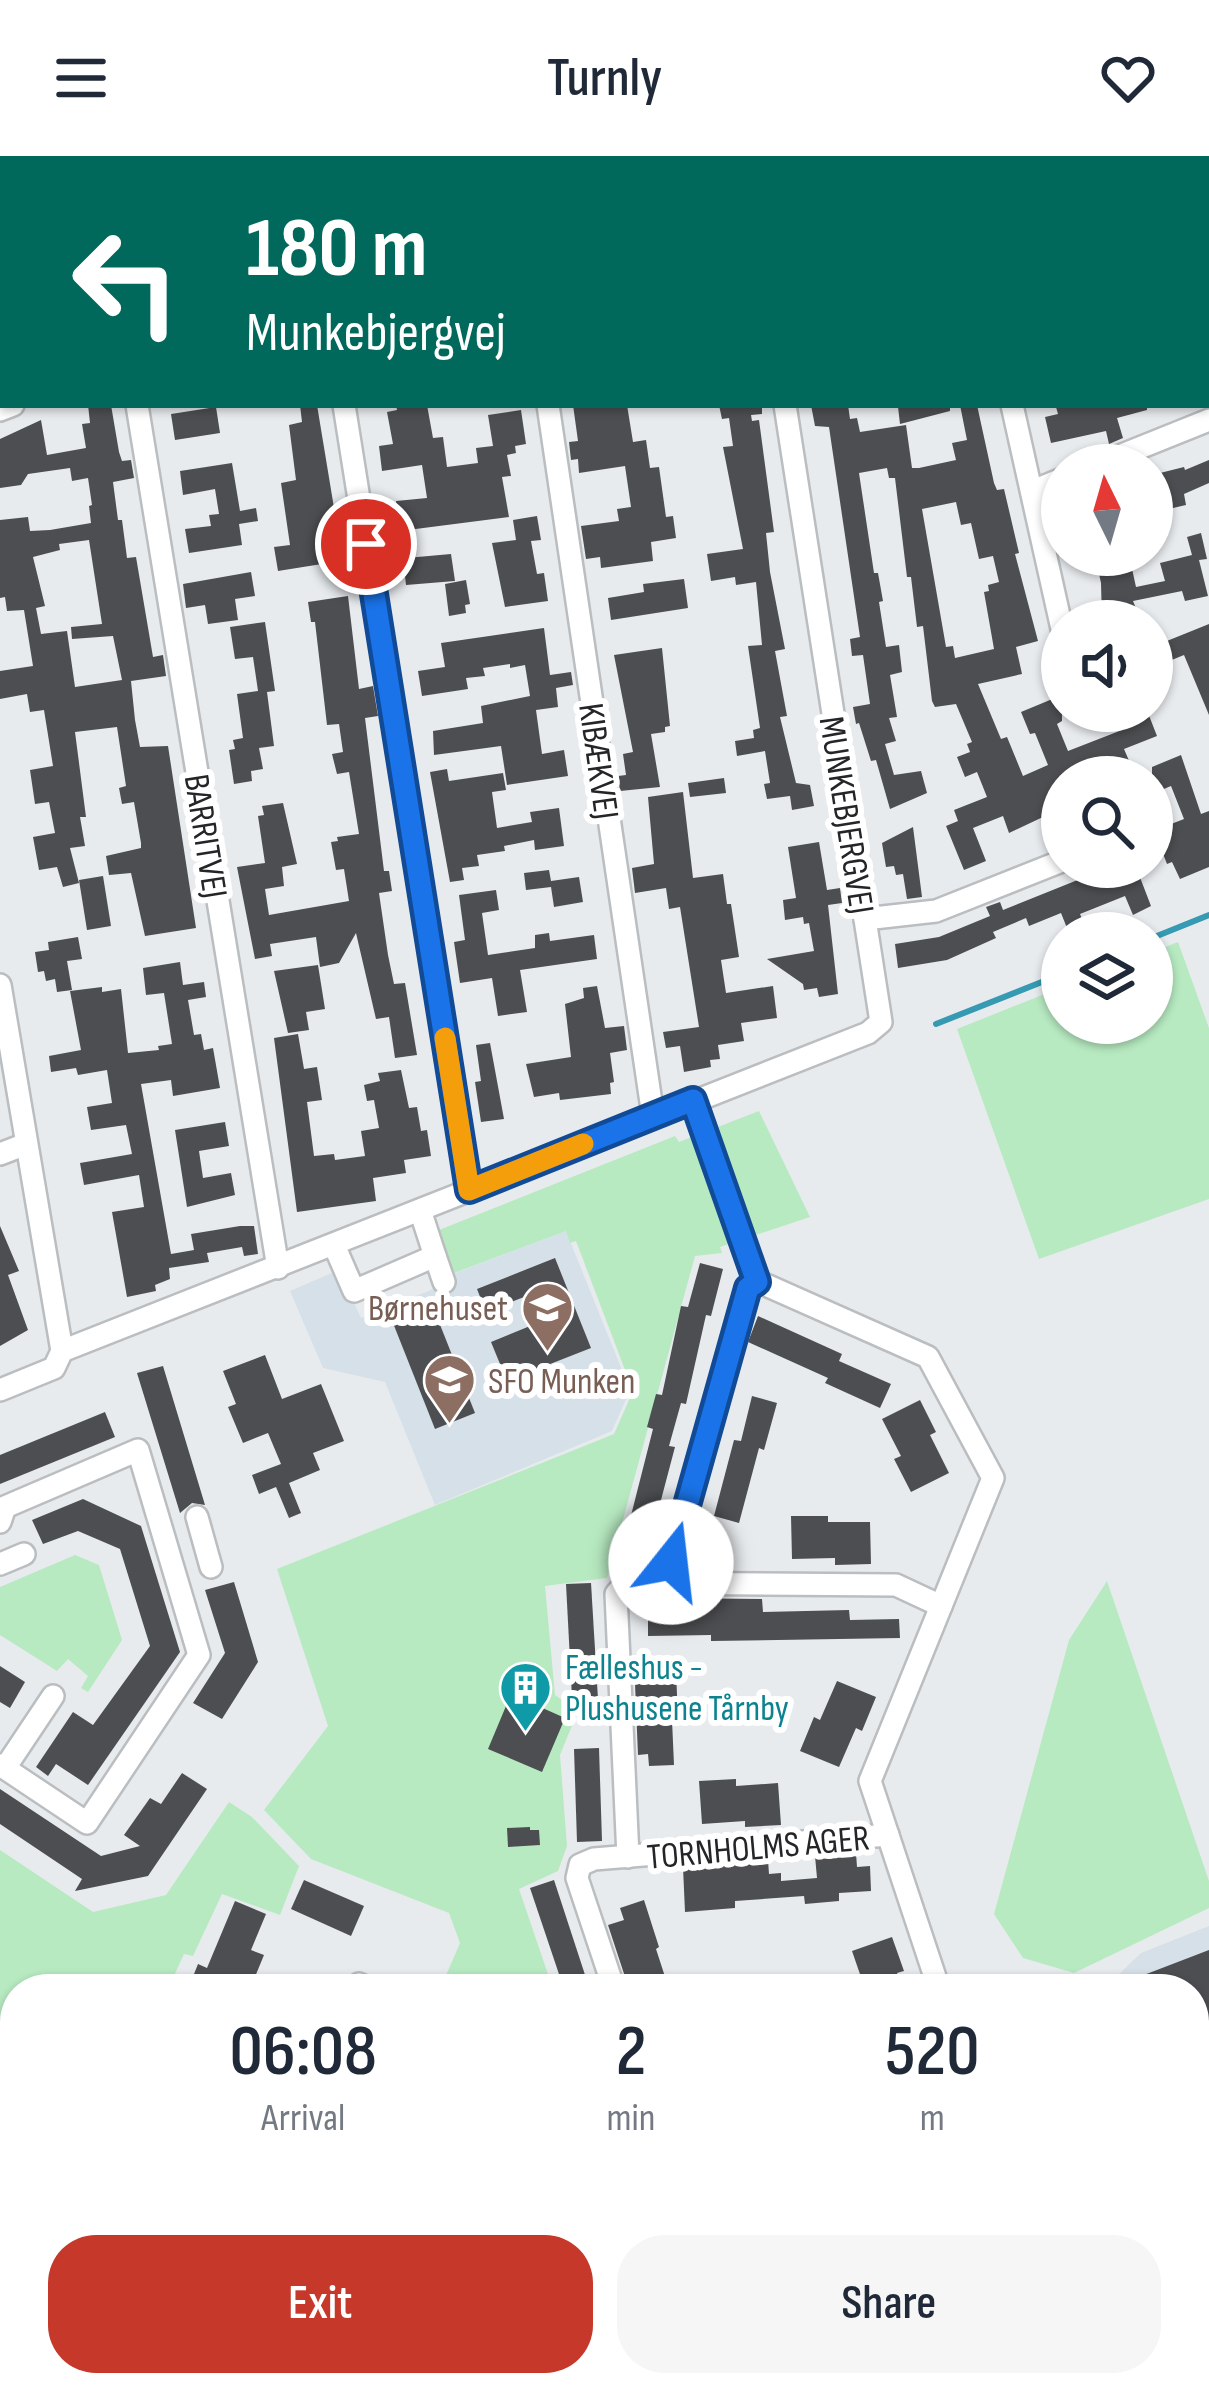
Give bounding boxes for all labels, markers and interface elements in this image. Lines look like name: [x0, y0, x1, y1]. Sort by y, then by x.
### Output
icon: menu: [48, 45, 114, 111]
icon: heart: [1095, 45, 1161, 111]
text: Turnly: [547, 46, 662, 111]
text: 180 m: [246, 199, 427, 300]
icon: left: [48, 204, 204, 360]
text: Munkebjergvej: [246, 301, 506, 366]
north arrow: [1041, 444, 1173, 576]
map controls: [1041, 444, 1173, 1044]
pin: [315, 493, 417, 595]
icon: arrive: [333, 511, 399, 577]
button: sound: [1041, 600, 1173, 732]
street label: KIBÆKVEJ: [568, 700, 627, 822]
street label: MUNKEBJERGVEJ: [809, 714, 882, 917]
button: search: [1041, 756, 1173, 888]
street label: BARRITVEJ: [174, 771, 236, 902]
button: layers: [1041, 912, 1173, 1044]
school or university icon: Børnehuset: [519, 1279, 575, 1353]
place label: Børnehuset: [368, 1288, 508, 1331]
school or university icon: SFO Munken: [421, 1352, 477, 1426]
place label: SFO Munken: [488, 1361, 635, 1404]
position arrow: [608, 1499, 734, 1625]
place label: Fælleshus - Plushusene Tårnby: [565, 1647, 789, 1731]
building icon: Fælleshus - Plushusene Tårnby: [498, 1659, 554, 1733]
street label: TORNHOLMS AGER: [645, 1817, 871, 1880]
text: 06:08: [229, 2009, 377, 2096]
text: 2: [616, 2009, 646, 2096]
text: 520: [885, 2009, 980, 2096]
text: Arrival: [261, 2095, 345, 2142]
text: min: [607, 2095, 656, 2142]
text: m: [920, 2095, 945, 2142]
button: Exit: [48, 2235, 593, 2373]
button: Share: [617, 2235, 1161, 2373]

